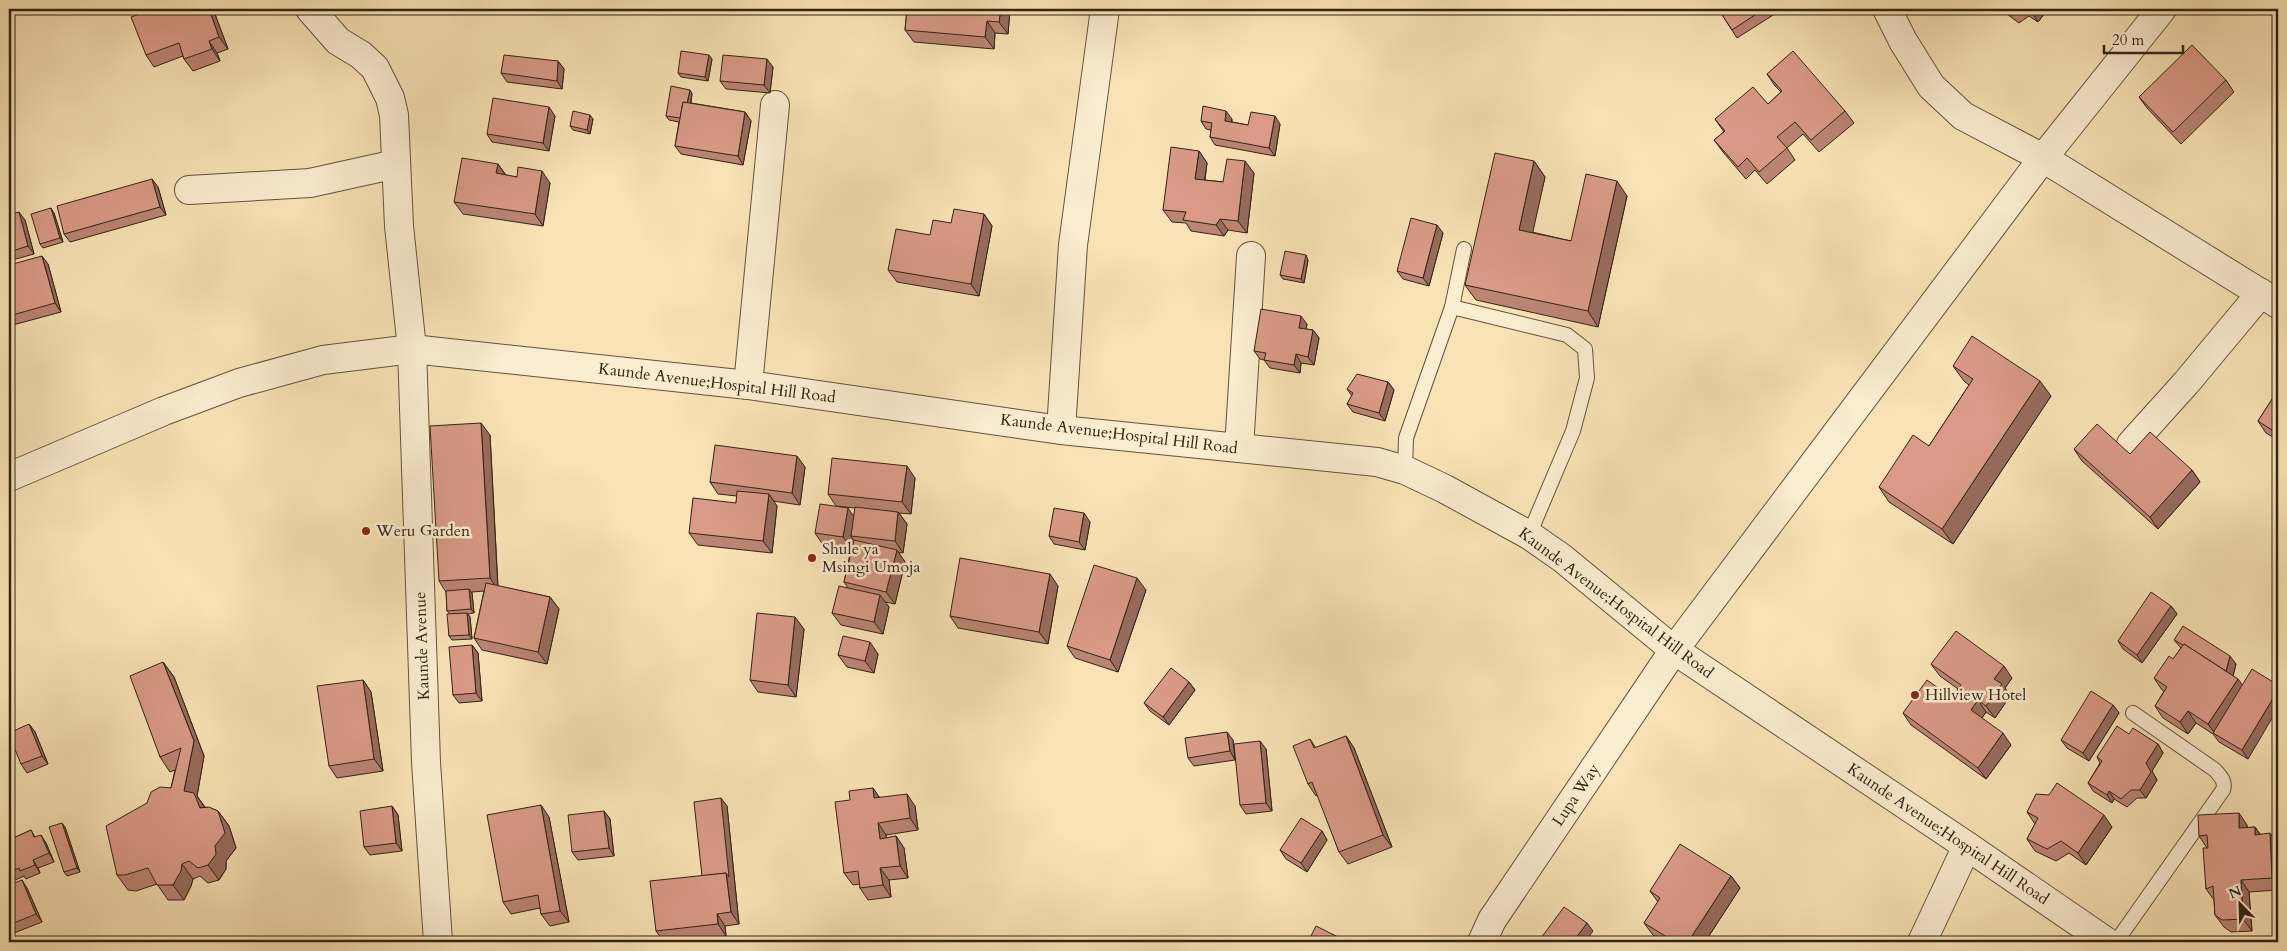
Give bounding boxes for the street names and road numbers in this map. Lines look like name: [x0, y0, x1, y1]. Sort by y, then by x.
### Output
street label: Kaunde Avenue;Hospital Hill Road: [597, 358, 837, 409]
street label: Kaunde Avenue;Hospital Hill Road: [999, 409, 1239, 460]
street label: Kaunde Avenue;Hospital Hill Road: [1514, 522, 1718, 684]
street label: Kaunde Avenue: [409, 591, 435, 701]
street label: Kaunde Avenue;Hospital Hill Road: [1843, 758, 2054, 910]
street label: Lupa Way: [1547, 759, 1605, 831]

